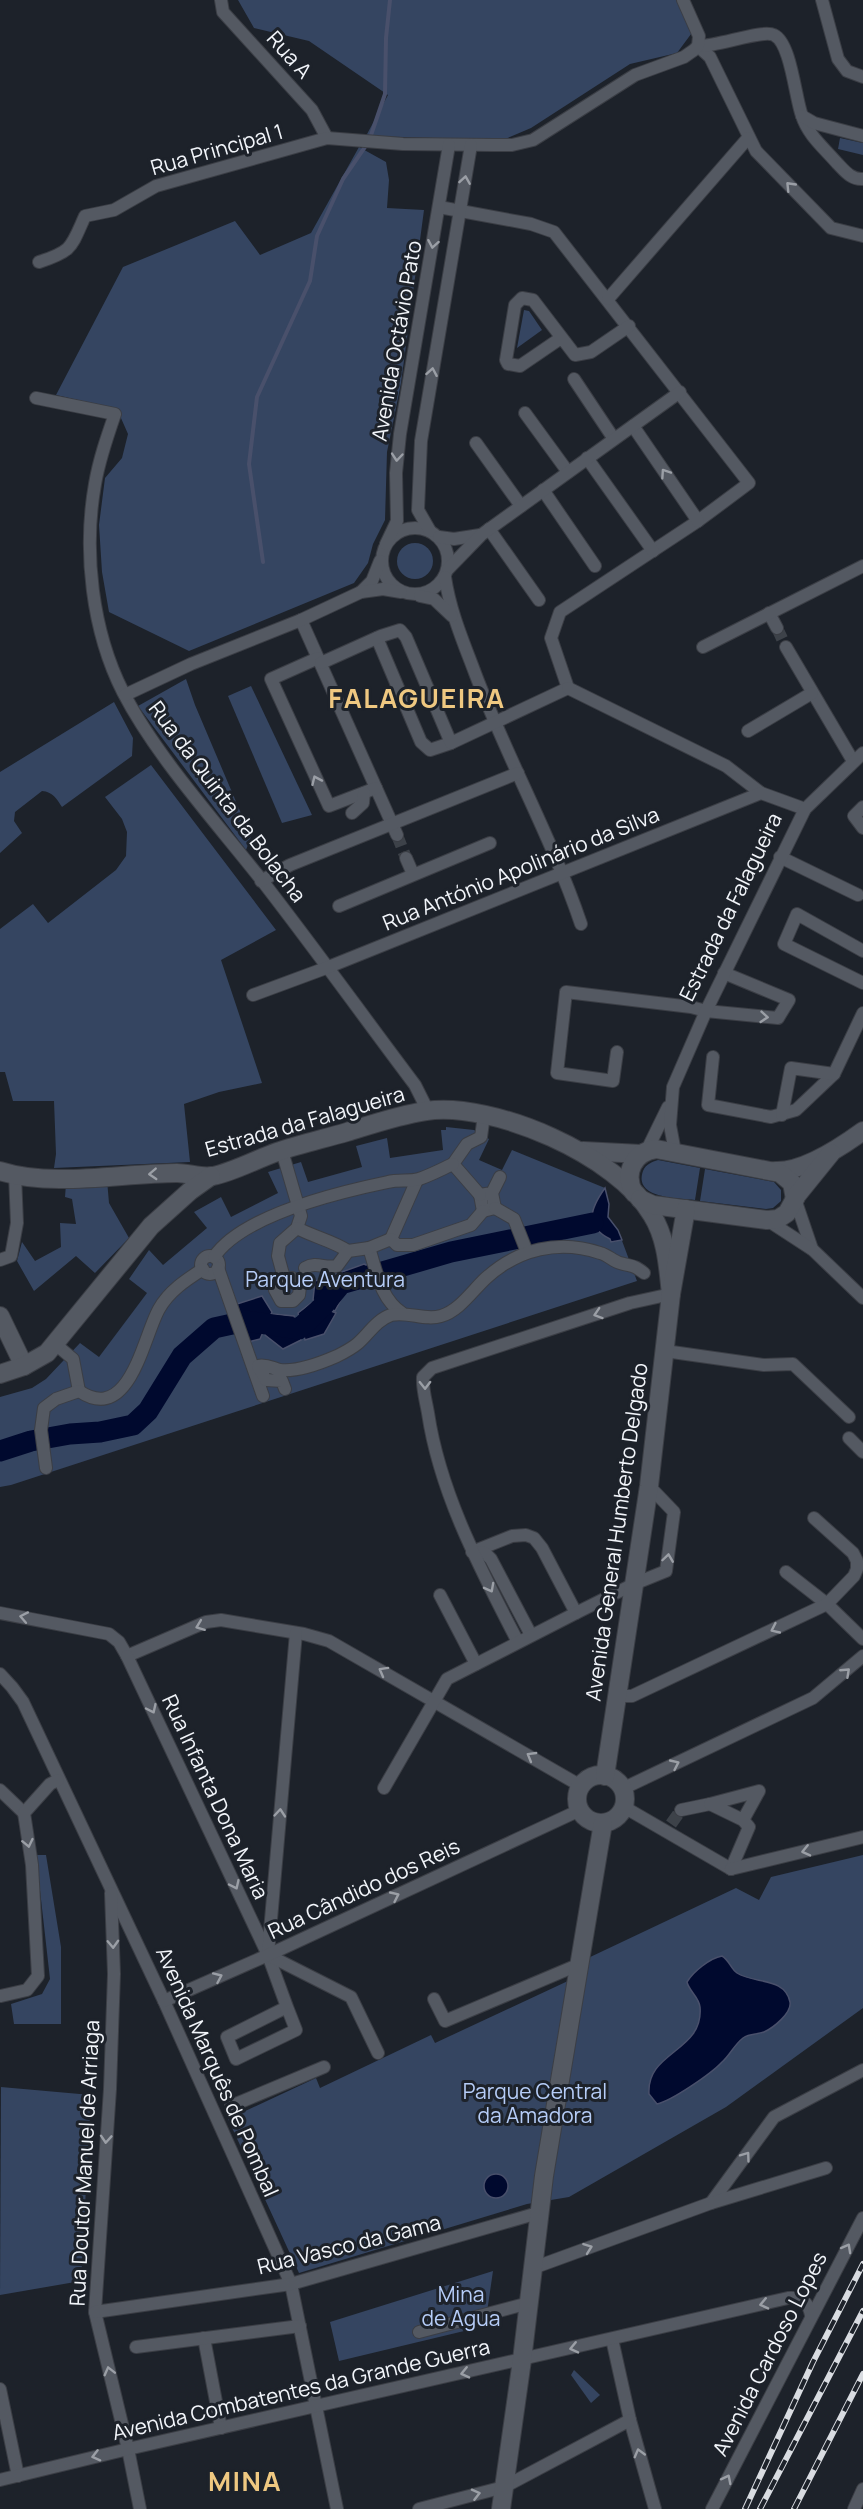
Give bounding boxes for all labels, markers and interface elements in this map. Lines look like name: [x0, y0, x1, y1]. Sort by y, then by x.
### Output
street label: Rua A: [261, 25, 319, 84]
street label: Rua Principal 1: [147, 117, 286, 181]
one-way arrow: [459, 175, 471, 185]
one-way arrow: [786, 183, 797, 193]
street label: Avenida Octávio Pato: [365, 238, 427, 443]
one-way arrow: [427, 239, 439, 248]
one-way arrow: [426, 368, 438, 377]
one-way arrow: [391, 452, 404, 461]
one-way arrow: [661, 469, 672, 480]
district label: FALAGUEIRA: [328, 679, 506, 716]
street label: Rua da Quinta da Bolacha: [143, 695, 313, 908]
one-way arrow: [312, 776, 324, 787]
street label: Rua António Apolinário da Silva: [378, 800, 663, 936]
street label: Estrada da Falagueira: [672, 808, 788, 1005]
one-way arrow: [759, 1010, 768, 1023]
street label: Estrada da Falagueira: [202, 1079, 408, 1163]
one-way arrow: [148, 1168, 157, 1181]
park label: Parque Aventura: [245, 1265, 405, 1293]
one-way arrow: [593, 1306, 604, 1319]
street label: Avenida General Humberto Delgado: [578, 1361, 654, 1703]
one-way arrow: [419, 1380, 431, 1389]
one-way arrow: [661, 1554, 673, 1563]
one-way arrow: [483, 1582, 495, 1593]
one-way arrow: [19, 1611, 29, 1624]
one-way arrow: [195, 1618, 205, 1631]
one-way arrow: [770, 1621, 781, 1633]
one-way arrow: [379, 1667, 390, 1679]
one-way arrow: [839, 1668, 850, 1679]
street label: Rua Infanta Dona Maria: [156, 1690, 276, 1903]
one-way arrow: [144, 1702, 156, 1713]
one-way arrow: [527, 1752, 537, 1764]
one-way arrow: [669, 1759, 680, 1771]
one-way arrow: [273, 1809, 286, 1818]
street label: Rua Cândido dos Reis: [263, 1831, 464, 1945]
one-way arrow: [20, 1838, 33, 1848]
one-way arrow: [801, 1844, 811, 1857]
one-way arrow: [227, 1879, 239, 1890]
one-way arrow: [389, 1891, 400, 1903]
one-way arrow: [107, 1940, 119, 1949]
street label: Avenida Marquês de Pombal: [150, 1942, 286, 2201]
one-way arrow: [211, 1972, 222, 1984]
street label: Rua Doutor Manuel de Arriaga: [63, 2019, 105, 2307]
park label: Parque Central da Amadora: [463, 2077, 607, 2129]
one-way arrow: [100, 2135, 113, 2144]
one-way arrow: [738, 2151, 749, 2162]
street label: Rua Vasco da Gama: [254, 2208, 443, 2280]
one-way arrow: [582, 2242, 593, 2255]
one-way arrow: [840, 2244, 851, 2254]
street label: Avenida Cardoso Lopes: [705, 2247, 833, 2460]
park label: Mina de Agua: [422, 2280, 500, 2332]
one-way arrow: [759, 2296, 769, 2309]
street label: Avenida Combatentes da Grande Guerra: [109, 2332, 492, 2446]
one-way arrow: [569, 2340, 579, 2353]
one-way arrow: [460, 2365, 470, 2378]
one-way arrow: [104, 2366, 117, 2376]
one-way arrow: [634, 2448, 646, 2459]
one-way arrow: [92, 2449, 102, 2462]
district label: MINA: [208, 2462, 282, 2499]
one-way arrow: [720, 2474, 732, 2485]
one-way arrow: [470, 2489, 480, 2502]

